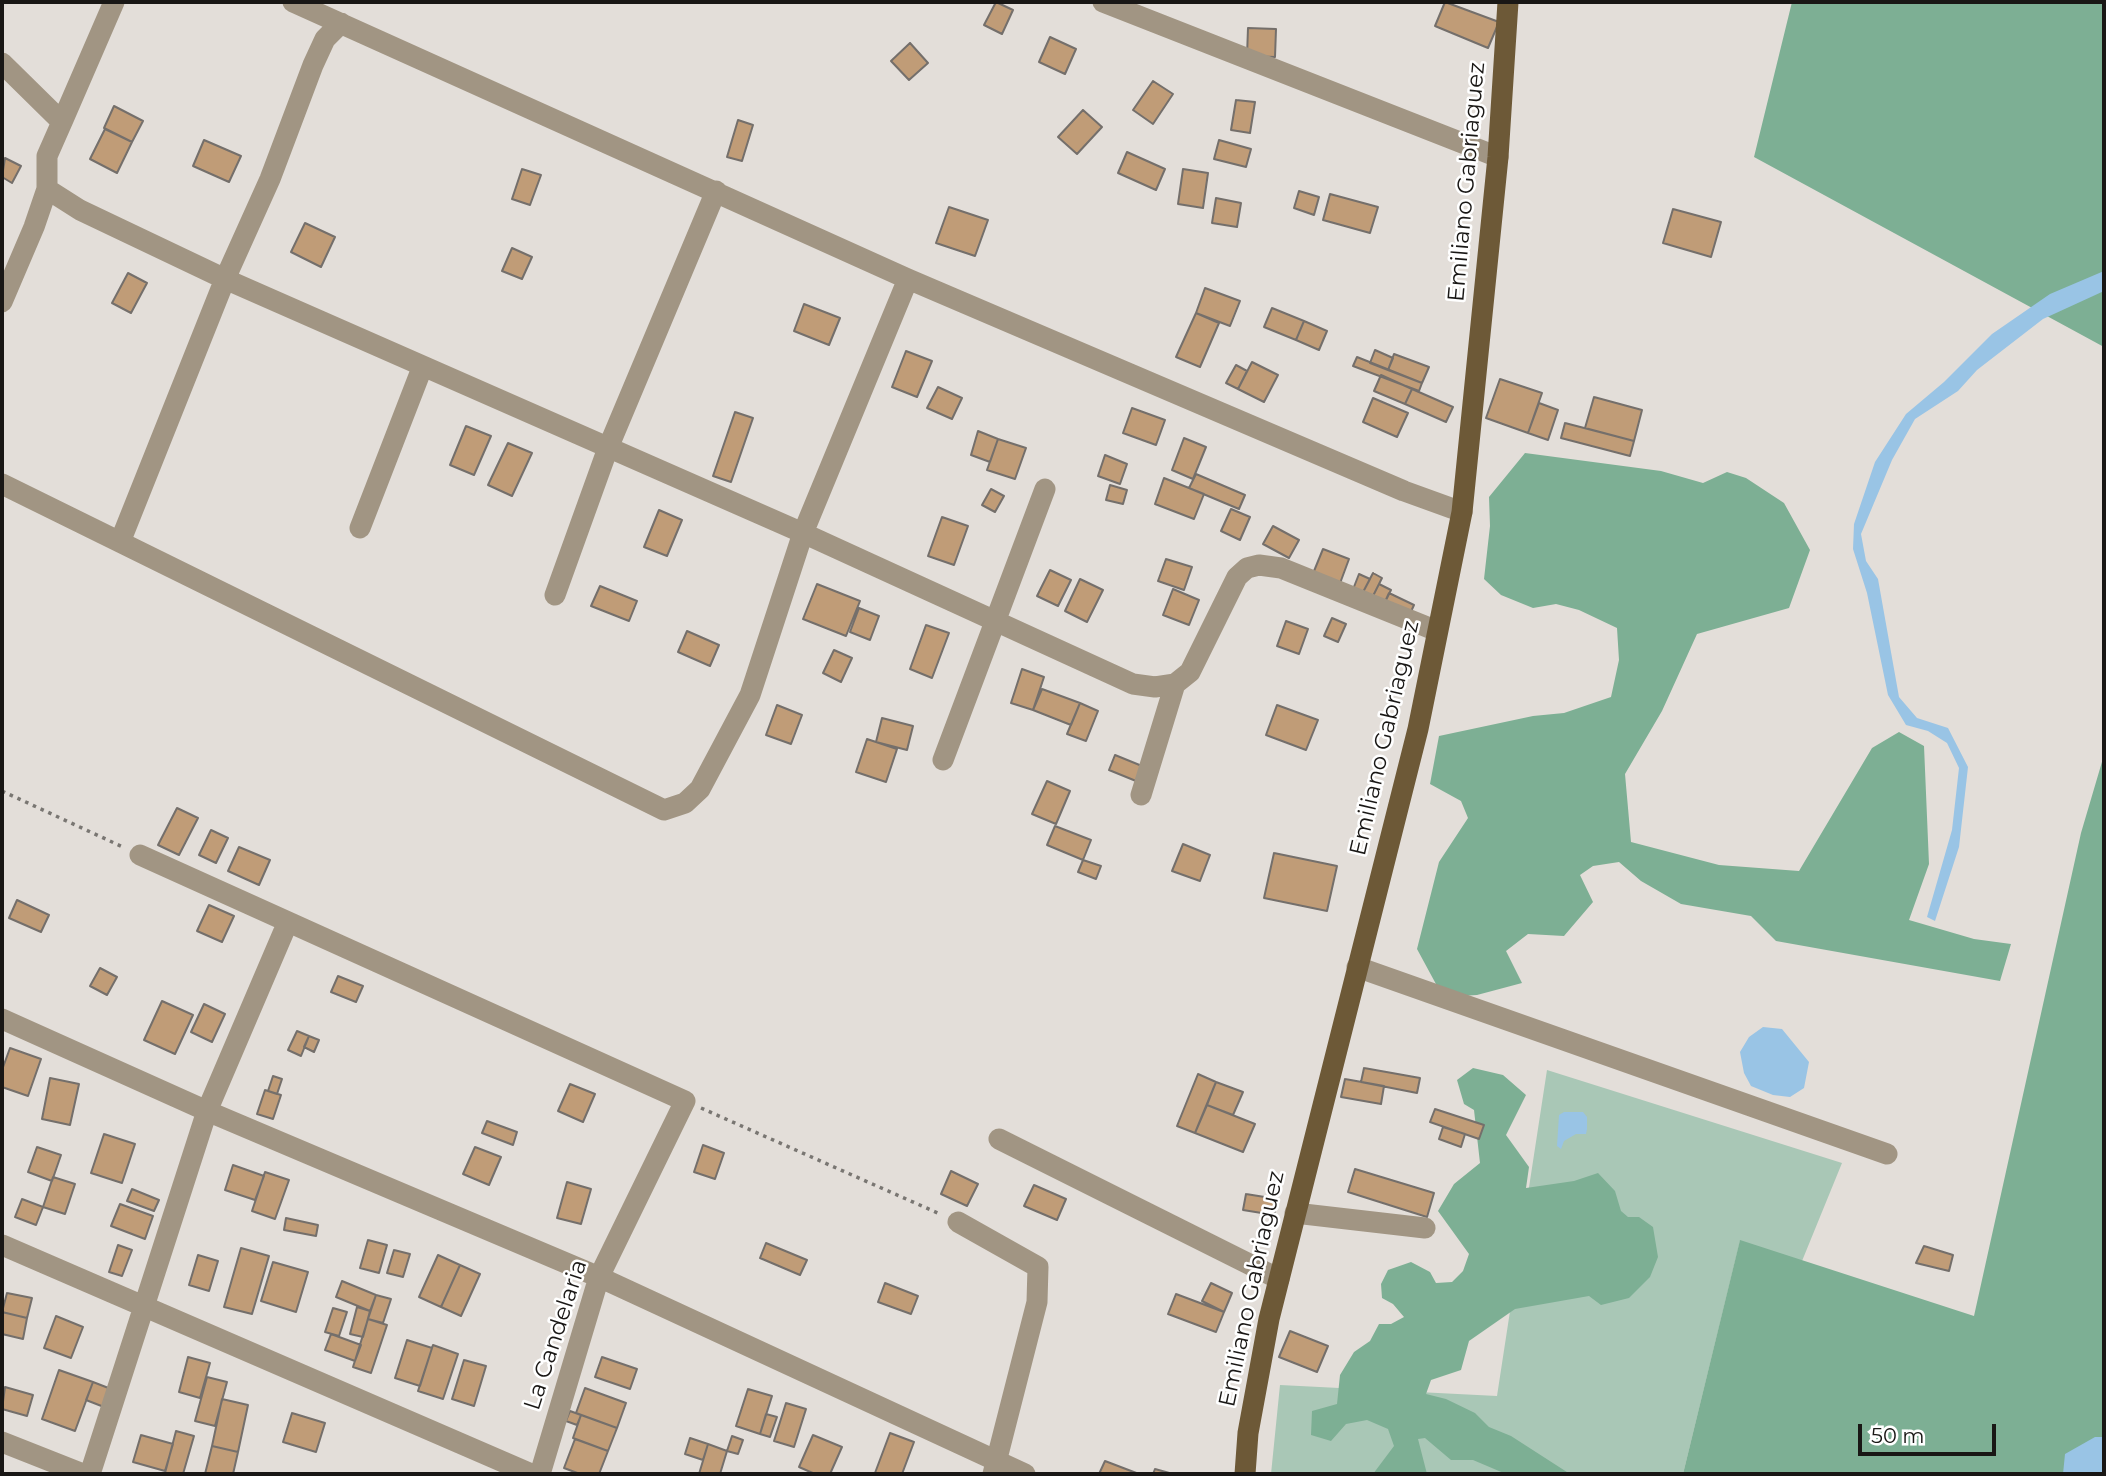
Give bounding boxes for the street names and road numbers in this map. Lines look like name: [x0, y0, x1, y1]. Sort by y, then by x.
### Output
street label: Emiliano Gabriaguez: [1443, 61, 1491, 303]
street label: Emiliano Gabriaguez: [1345, 618, 1425, 858]
street label: Emiliano Gabriaguez: [1214, 1169, 1290, 1409]
street label: La Candelaria: [519, 1256, 593, 1414]

